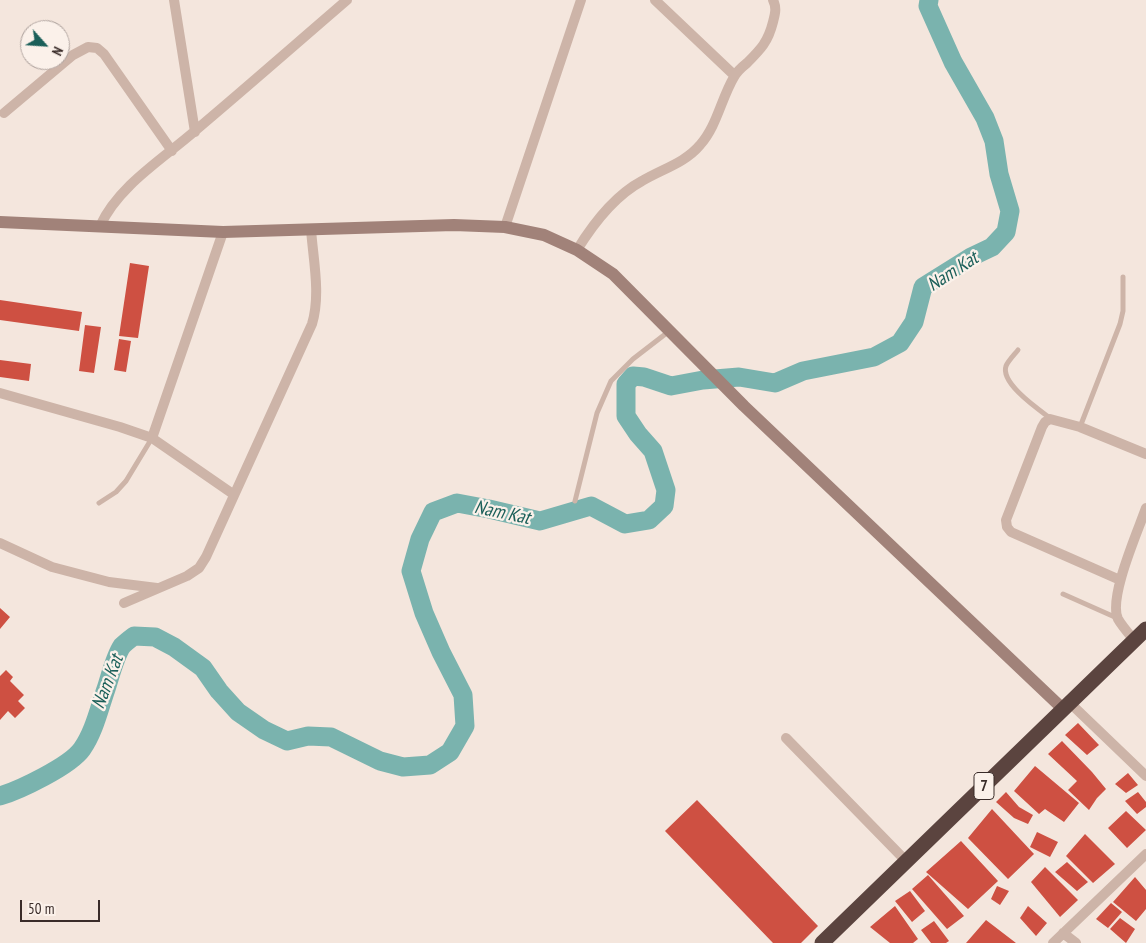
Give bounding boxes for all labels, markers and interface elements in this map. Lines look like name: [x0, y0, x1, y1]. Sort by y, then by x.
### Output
north arrow: [20, 20, 70, 70]
text: N: [48, 44, 67, 58]
water label: Nam Kat: [923, 247, 983, 297]
water label: Nam Kat: [472, 496, 532, 530]
water label: Nam Kat: [87, 652, 129, 712]
road number: 7: [974, 772, 994, 799]
scale bar: [22, 890, 102, 922]
text: 50 m: [28, 899, 54, 918]

